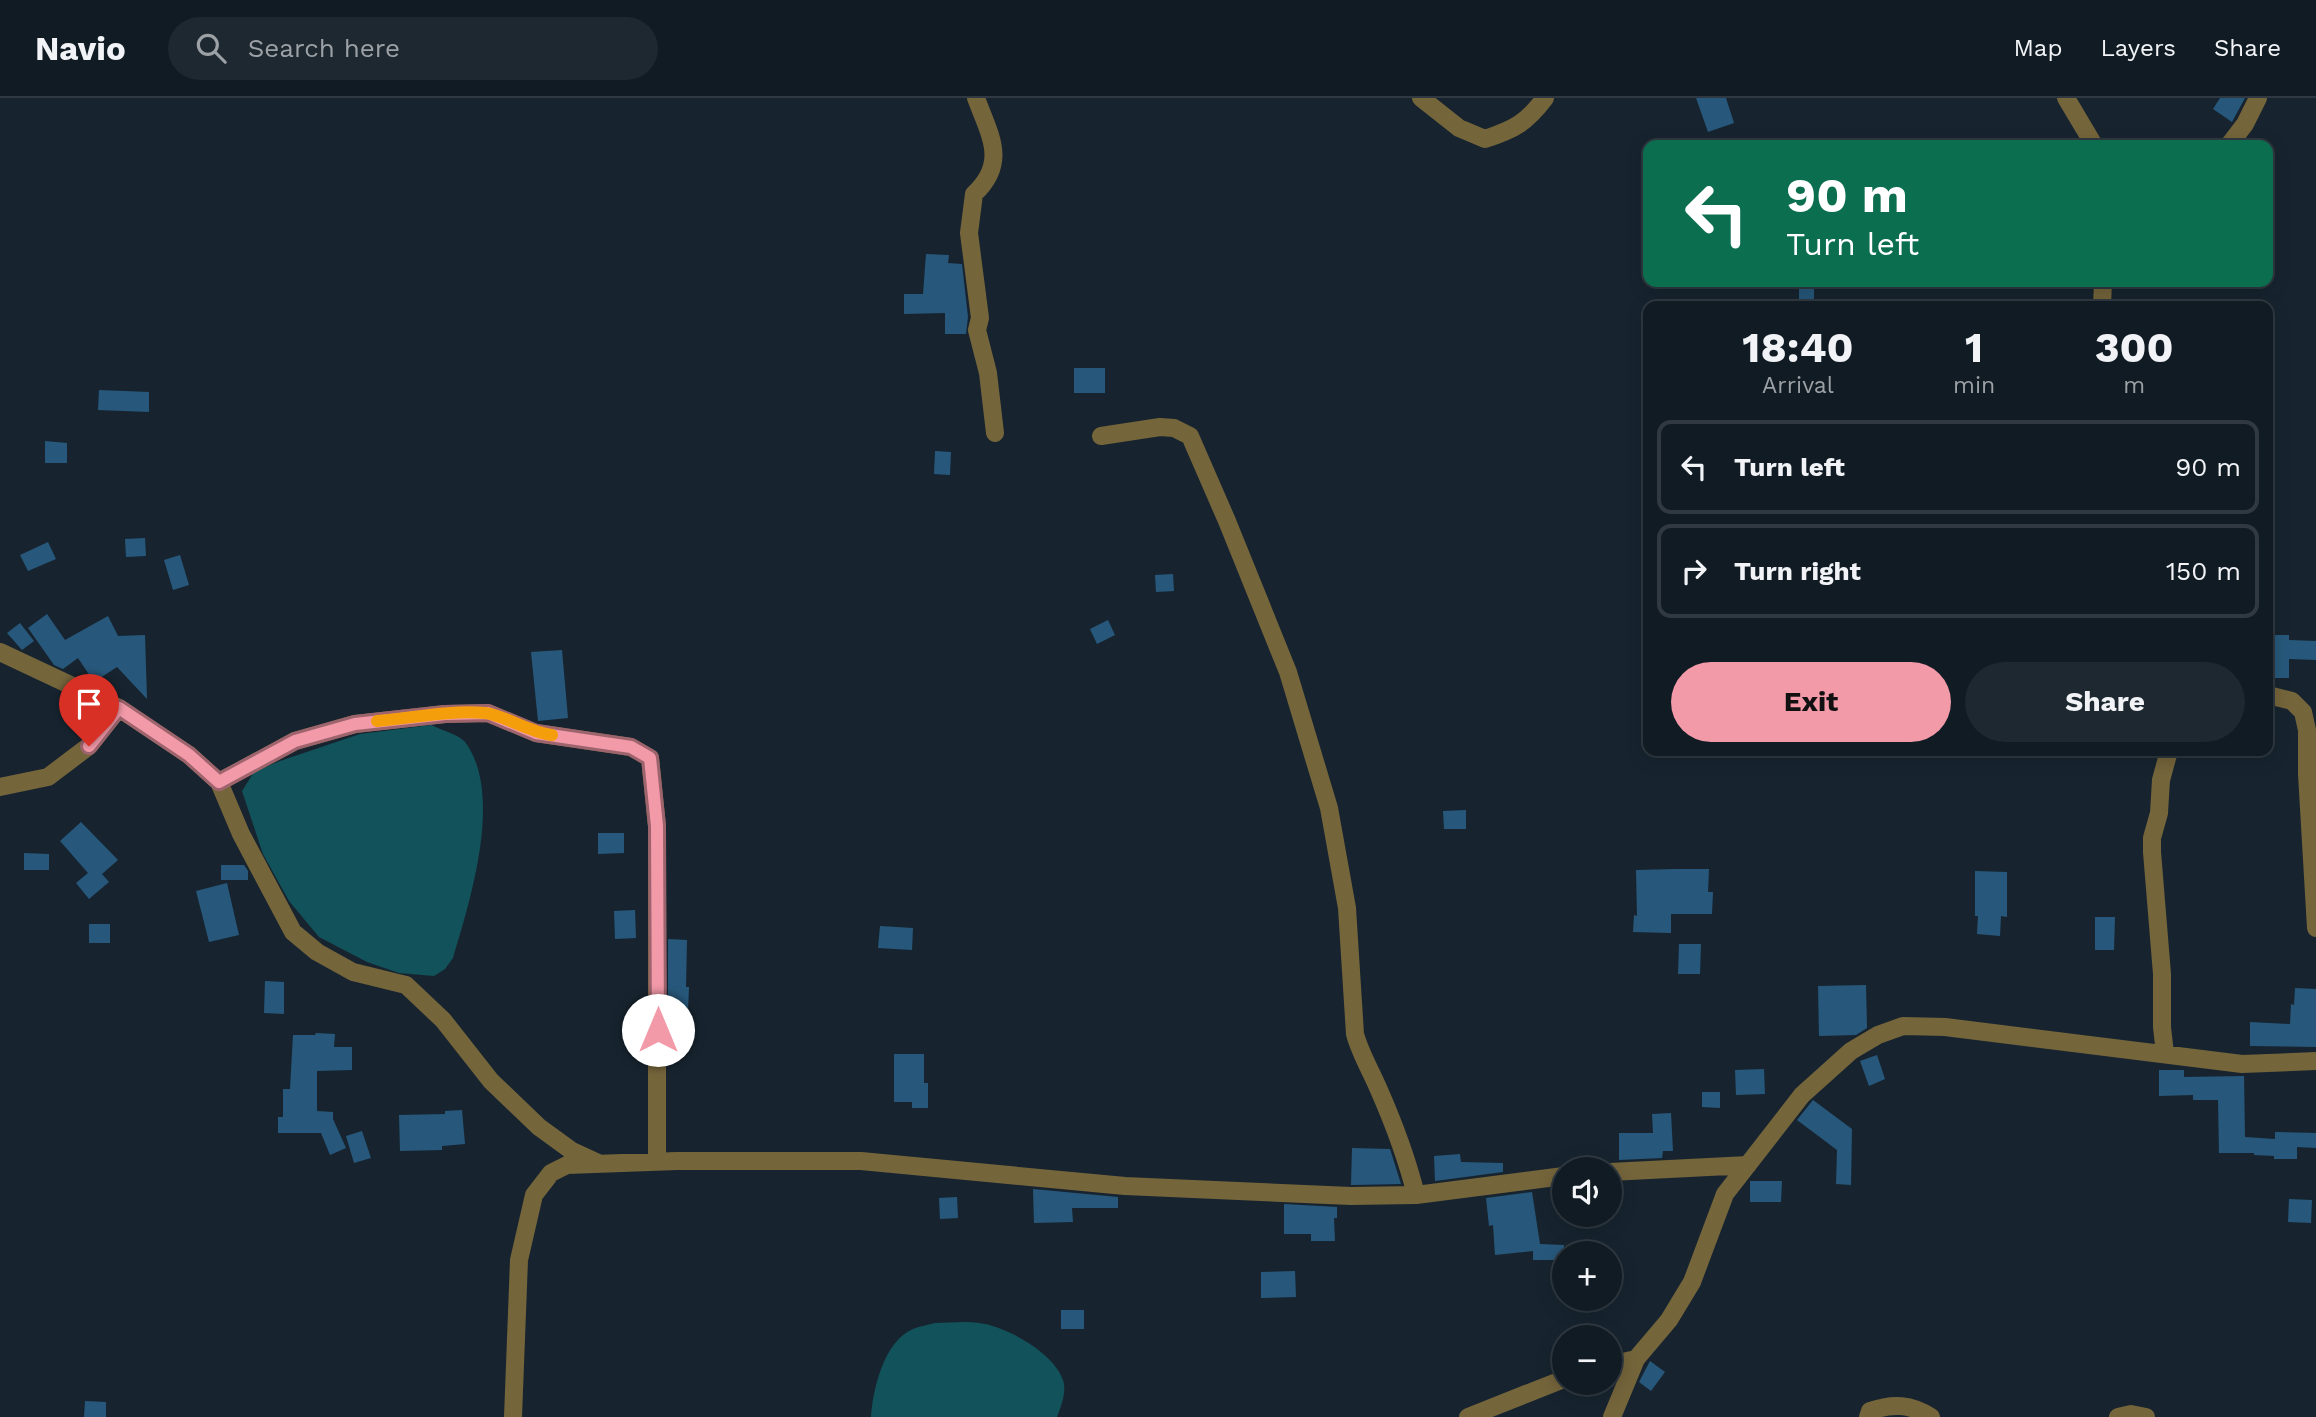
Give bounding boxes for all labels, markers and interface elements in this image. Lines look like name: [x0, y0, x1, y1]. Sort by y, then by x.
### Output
search box: [168, 17, 658, 80]
text: Navio: [35, 29, 126, 68]
icon: search: [192, 29, 230, 67]
text: Search here: [248, 33, 400, 63]
text: Map: [2014, 34, 2062, 62]
text: Layers: [2100, 34, 2176, 62]
text: Share: [2214, 34, 2281, 62]
text: 90 m: [1786, 166, 1908, 224]
icon: left: [1671, 168, 1762, 259]
text: Turn left: [1786, 225, 1919, 263]
text: 18:40: [1742, 323, 1854, 372]
text: 1: [1965, 323, 1983, 372]
text: 300: [2095, 323, 2174, 372]
text: Arrival: [1762, 372, 1834, 399]
text: min: [1953, 372, 1995, 399]
text: m: [2123, 372, 2145, 399]
icon: left: [1675, 448, 1713, 486]
text: Turn left: [1734, 452, 1845, 482]
text: 90 m: [2175, 452, 2241, 482]
icon: right: [1675, 552, 1713, 590]
text: Turn right: [1734, 556, 1861, 586]
text: 150 m: [2166, 556, 2241, 586]
button: Exit: [1671, 662, 1951, 742]
button: Share: [1965, 662, 2245, 742]
pin: [59, 674, 119, 746]
icon: arrive: [70, 685, 108, 723]
position arrow: [621, 993, 695, 1067]
map controls: [1552, 1157, 1622, 1395]
button: sound: [1552, 1157, 1622, 1227]
button: +: [1552, 1241, 1622, 1311]
button: −: [1552, 1325, 1622, 1395]

